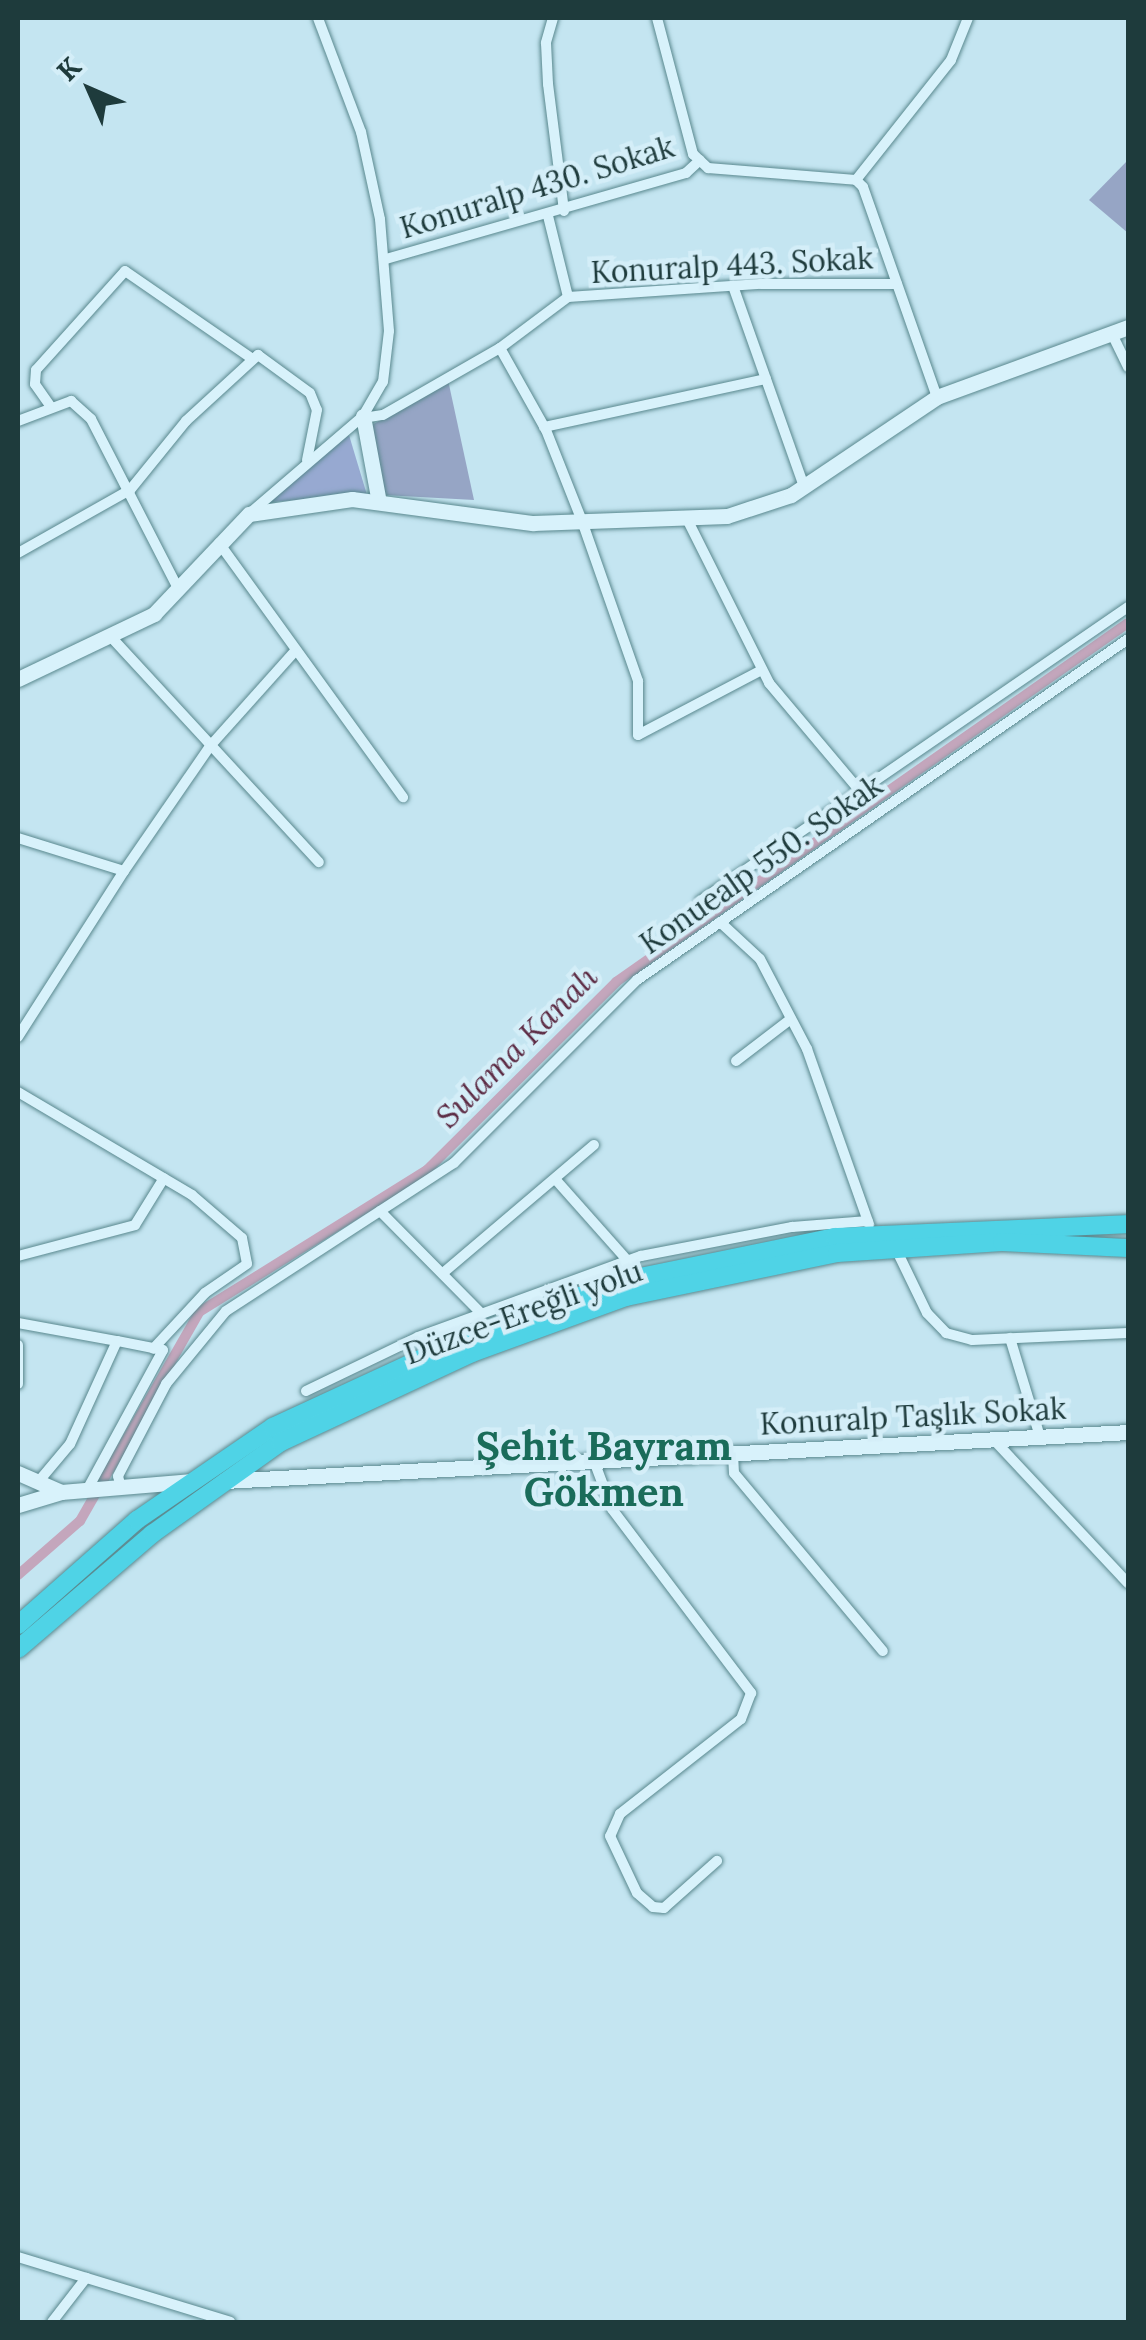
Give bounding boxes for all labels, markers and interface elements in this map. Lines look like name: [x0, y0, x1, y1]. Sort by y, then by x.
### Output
north arrow: [40, 40, 140, 140]
text: K: [49, 49, 89, 89]
street label: Konuralp 430. Sokak: [396, 128, 678, 246]
street label: Konuralp 443. Sokak: [590, 240, 874, 290]
street label: Konuealp 550. Sokak: [633, 767, 889, 961]
water label: Sulama Kanalı: [428, 958, 606, 1136]
street label: Düzce-Ereğli yolu: [399, 1252, 647, 1372]
street label: Konuralp Taşlık Sokak: [759, 1390, 1067, 1442]
district label: Şehit Bayram Gökmen: [476, 1422, 732, 1516]

